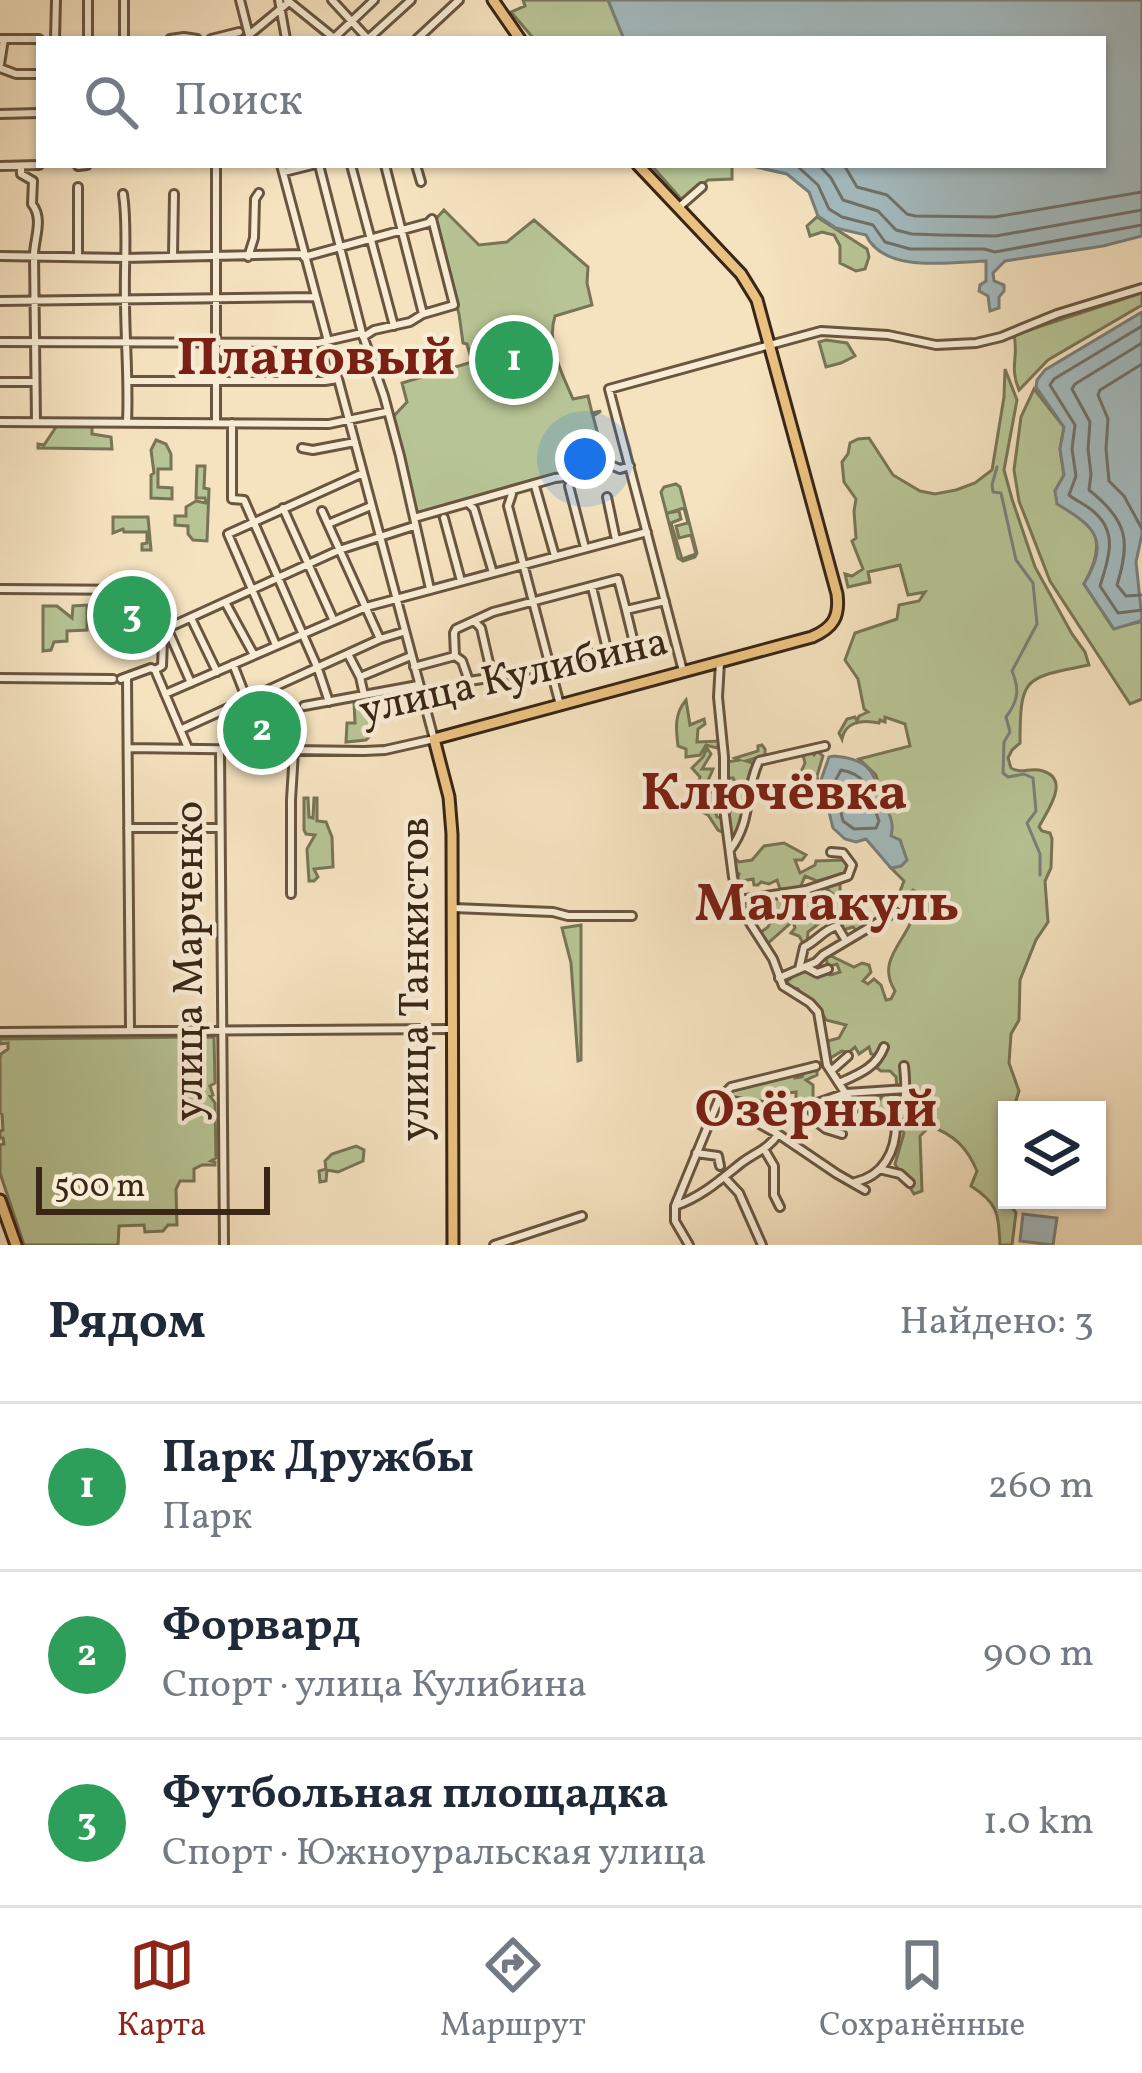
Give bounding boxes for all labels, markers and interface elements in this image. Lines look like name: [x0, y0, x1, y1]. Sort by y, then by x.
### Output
search box: [36, 36, 1106, 168]
icon: search: [78, 69, 144, 135]
text: Поиск: [174, 71, 303, 134]
pin: 1: [475, 315, 553, 405]
district label: Плановый: [177, 323, 455, 398]
your location: [555, 429, 615, 489]
pin: 3: [93, 570, 171, 660]
street label: улица Кулибина: [354, 614, 674, 742]
pin: 2: [223, 685, 301, 775]
district label: Ключёвка: [640, 758, 908, 833]
street label: улица Марченко: [162, 801, 221, 1121]
street label: улица Танкистов: [388, 817, 447, 1141]
district label: Малакуль: [695, 869, 959, 944]
district label: Озёрный: [694, 1075, 938, 1150]
map controls: [998, 1101, 1106, 1209]
button: layers: [998, 1101, 1106, 1209]
scale bar: [36, 1161, 270, 1214]
text: 500 m: [54, 1165, 145, 1211]
text: Рядом: [48, 1288, 206, 1359]
text: Найдено: 3: [899, 1296, 1094, 1350]
text: Парк Дружбы: [162, 1428, 474, 1491]
text: 1: [79, 1460, 95, 1514]
text: 260 m: [988, 1460, 1094, 1514]
text: Парк: [162, 1491, 252, 1545]
text: Форвард: [162, 1596, 360, 1659]
text: 2: [77, 1628, 97, 1682]
text: 900 m: [983, 1628, 1094, 1682]
text: Спорт · улица Кулибина: [162, 1659, 587, 1713]
text: Футбольная площадка: [162, 1764, 669, 1827]
text: 3: [77, 1796, 97, 1850]
text: 1.0 km: [983, 1796, 1094, 1850]
text: Спорт · Южноуральская улица: [162, 1827, 707, 1881]
tab: Карта: [117, 1932, 206, 2050]
tab: Маршрут: [440, 1932, 586, 2050]
tab: Сохранённые: [819, 1932, 1025, 2050]

